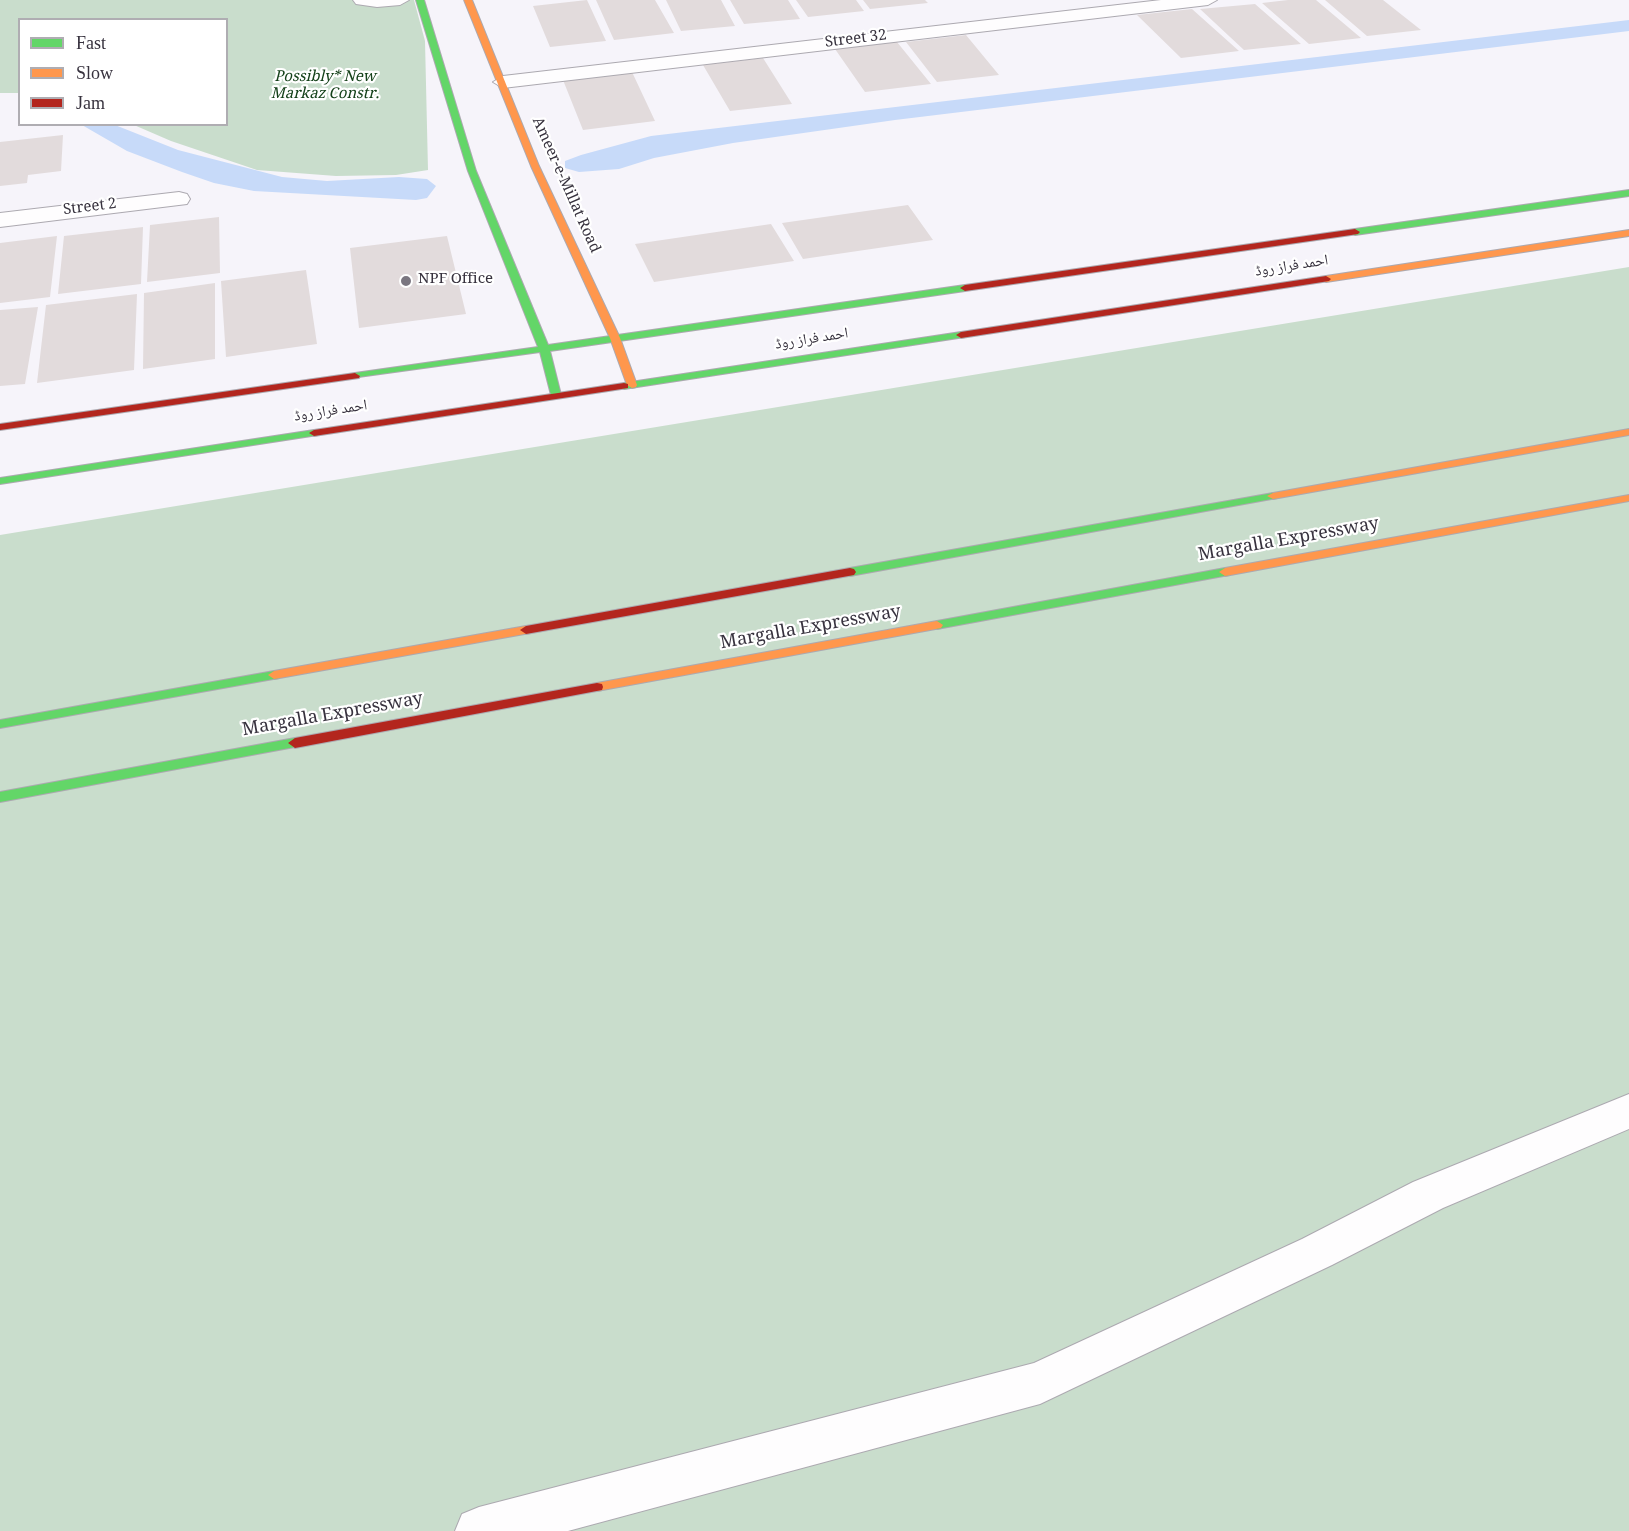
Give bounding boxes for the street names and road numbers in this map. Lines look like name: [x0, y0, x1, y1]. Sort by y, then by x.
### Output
street label: Street 32: [824, 28, 888, 54]
street label: Ameer-e-Millat Road: [526, 115, 602, 257]
street label: Street 2: [62, 197, 118, 221]
street label: احمد فراز روڈ: [1254, 253, 1330, 283]
street label: احمد فراز روڈ: [774, 326, 850, 356]
street label: احمد فراز روڈ: [293, 398, 369, 428]
street label: Margalla Expressway: [1197, 515, 1381, 569]
street label: Margalla Expressway: [719, 603, 903, 657]
street label: Margalla Expressway: [241, 690, 425, 744]

